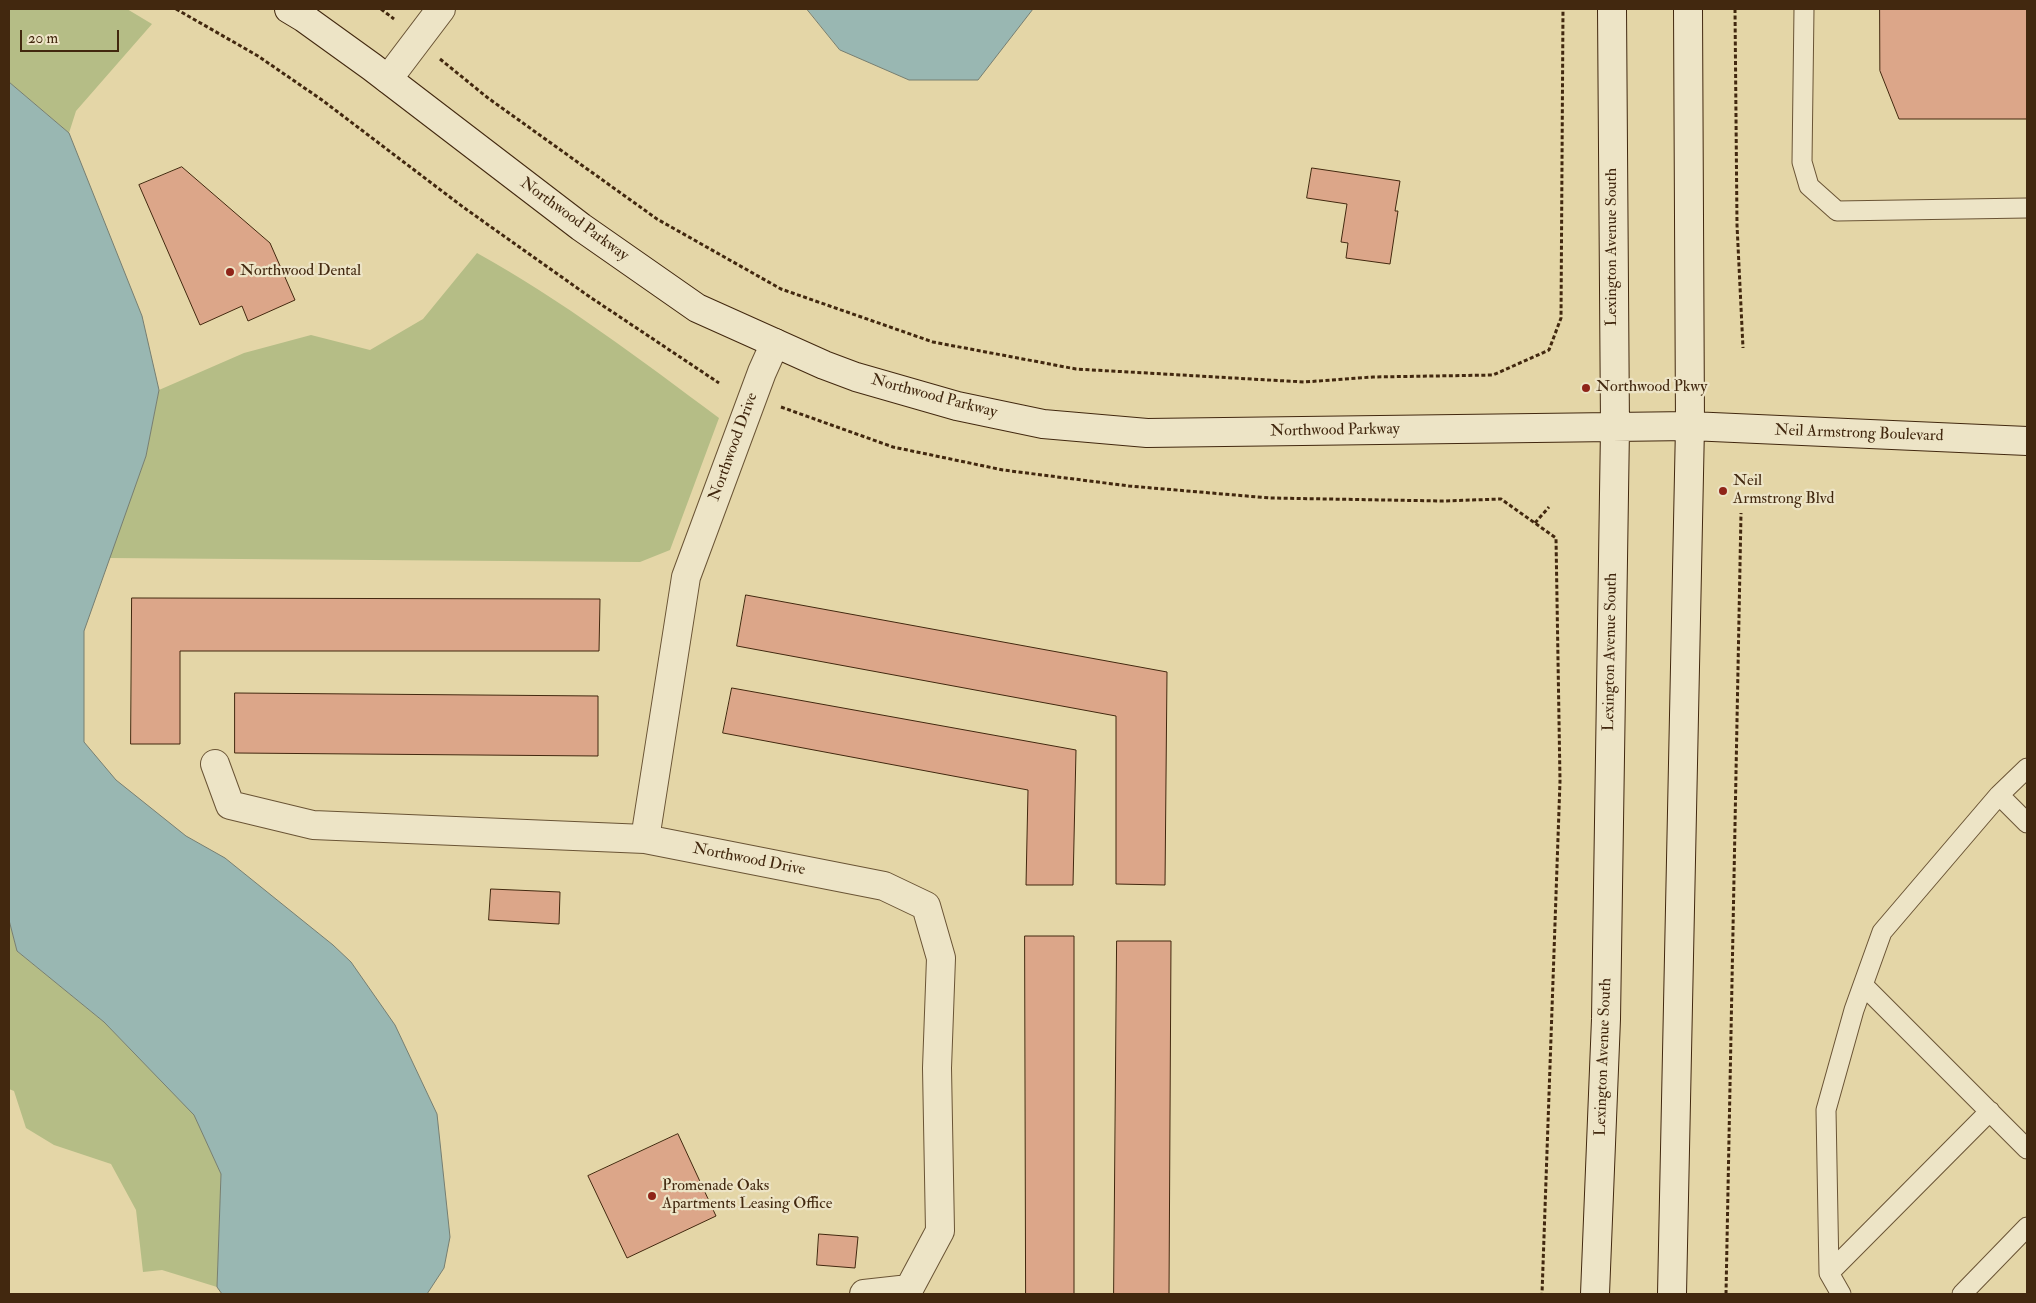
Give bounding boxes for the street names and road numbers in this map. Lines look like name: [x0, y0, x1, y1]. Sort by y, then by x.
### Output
street label: Lexington Avenue South: [1603, 168, 1623, 326]
street label: Northwood Parkway: [516, 174, 632, 266]
street label: Northwood Parkway: [869, 371, 999, 423]
street label: Northwood Drive: [705, 390, 763, 504]
street label: Northwood Parkway: [1270, 420, 1400, 442]
street label: Neil Armstrong Boulevard: [1774, 421, 1944, 447]
street label: Lexington Avenue South: [1600, 573, 1622, 731]
street label: Northwood Drive: [691, 840, 807, 880]
street label: Lexington Avenue South: [1592, 978, 1616, 1136]

